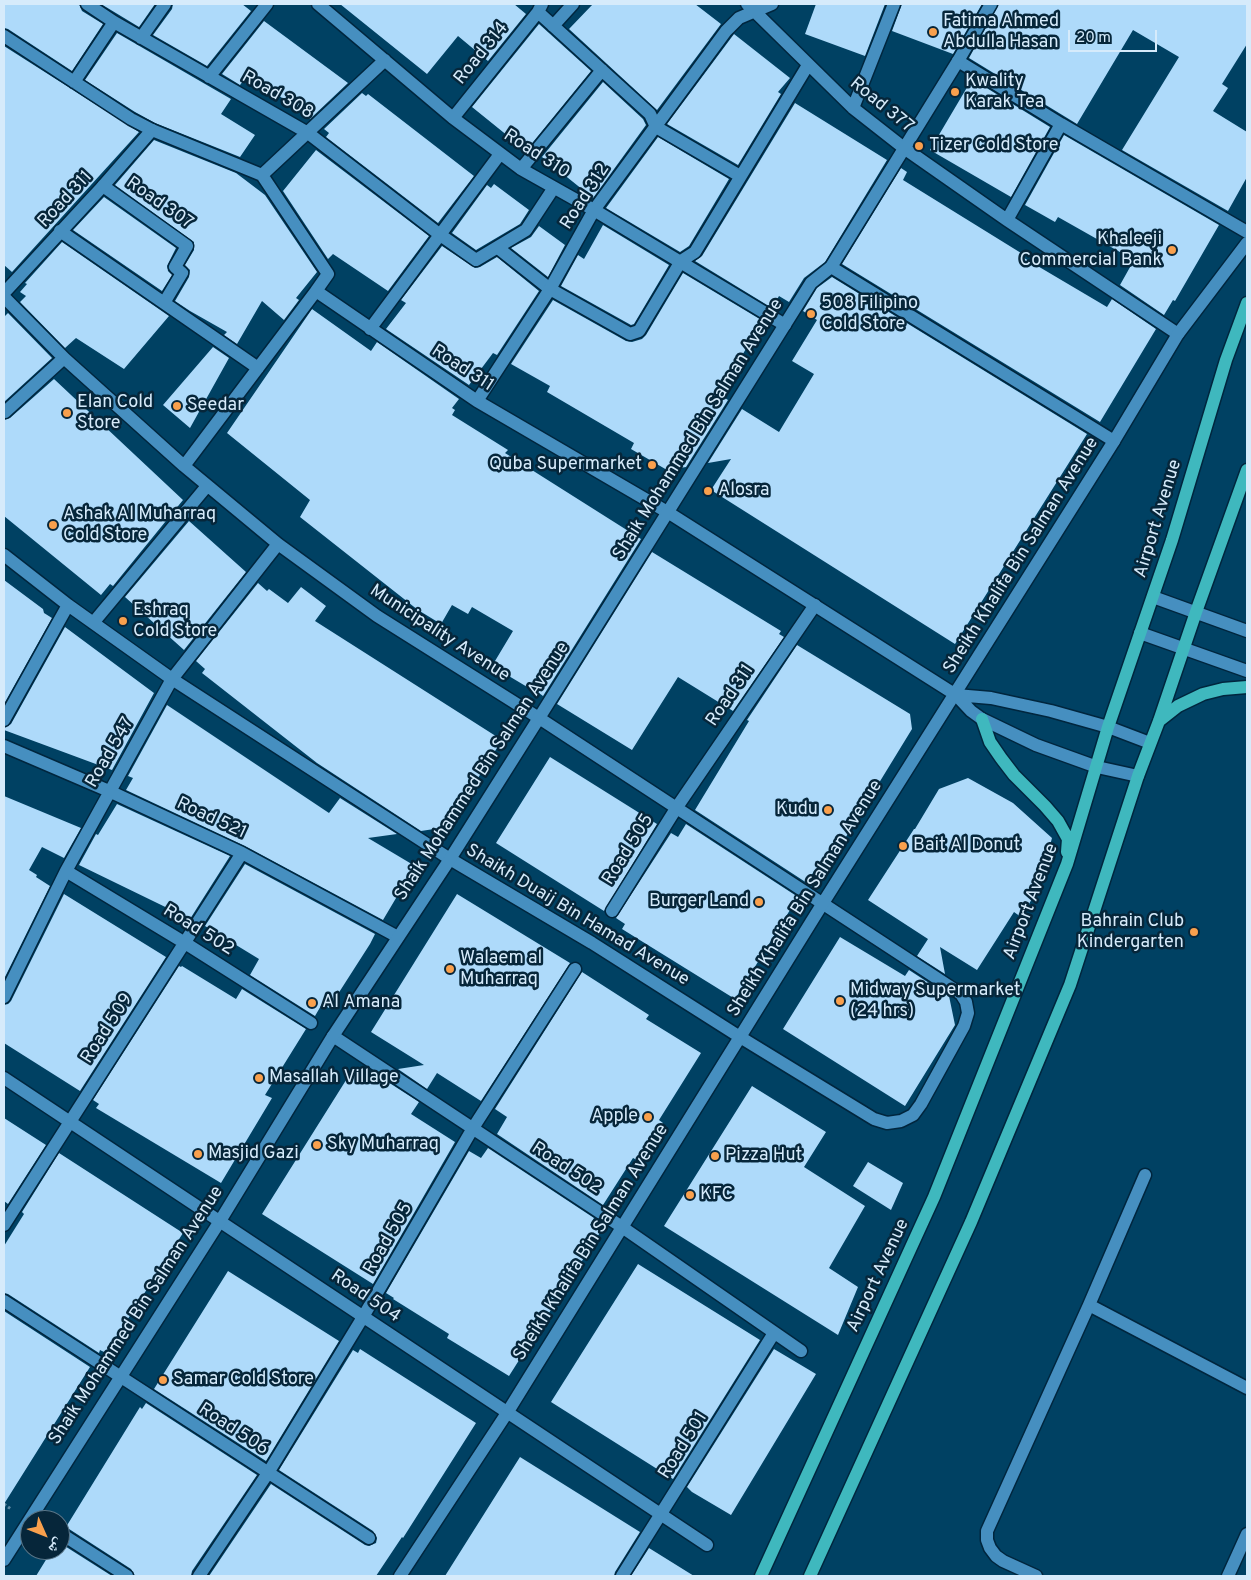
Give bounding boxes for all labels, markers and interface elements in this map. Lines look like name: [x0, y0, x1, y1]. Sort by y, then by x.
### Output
place label: Fatima Ahmed Abdulla Hasan: [943, 11, 1059, 54]
street label: Road 314: [450, 18, 514, 90]
scale bar: [1071, 20, 1160, 52]
marker: Fatima Ahmed Abdulla Hasan: [927, 26, 939, 38]
text: 20 m: [1076, 29, 1111, 48]
street label: Road 308: [237, 67, 317, 125]
place label: Kwality Karak Tea: [965, 71, 1044, 114]
street label: Road 377: [845, 74, 917, 138]
marker: Kwality Karak Tea: [949, 86, 961, 98]
street label: Road 310: [499, 126, 573, 184]
place label: Tizer Cold Store: [929, 135, 1058, 157]
marker: Tizer Cold Store: [913, 140, 925, 152]
street label: Road 312: [557, 160, 615, 234]
street label: Road 311: [34, 167, 98, 233]
street label: Road 307: [121, 173, 197, 235]
place label: Khaleeji Commercial Bank: [1020, 229, 1162, 272]
marker: Khaleeji Commercial Bank: [1166, 244, 1178, 256]
place label: 508 Filipino Cold Store: [821, 293, 918, 336]
street label: Shaik Mohammed Bin Salman Avenue: [609, 295, 789, 565]
marker: 508 Filipino Cold Store: [805, 308, 817, 320]
street label: Road 311: [427, 341, 497, 397]
place label: Elan Cold Store: [77, 392, 153, 434]
place label: Seedar: [187, 395, 244, 417]
marker: Seedar: [171, 400, 183, 412]
marker: Elan Cold Store: [61, 407, 73, 419]
street label: Sheikh Khalifa Bin Salman Avenue: [940, 434, 1104, 678]
place label: Quba Supermarket: [489, 454, 642, 476]
street label: Airport Avenue: [1131, 457, 1187, 581]
marker: Quba Supermarket: [646, 459, 658, 471]
place label: Alosra: [718, 480, 769, 502]
marker: Alosra: [702, 485, 714, 497]
place label: Ashak Al Muharraq Cold Store: [63, 504, 216, 546]
marker: Ashak Al Muharraq Cold Store: [47, 519, 59, 531]
street label: Municipality Avenue: [365, 581, 513, 687]
place label: Eshraq Cold Store: [133, 600, 217, 642]
marker: Eshraq Cold Store: [117, 615, 129, 627]
street label: Shaik Mohammed Bin Salman Avenue: [391, 639, 575, 905]
street label: Road 311: [702, 661, 760, 731]
street label: Road 547: [82, 714, 140, 792]
street label: Sheikh Khalifa Bin Salman Avenue: [724, 777, 888, 1021]
street label: Road 521: [173, 793, 249, 845]
place label: Kudu: [776, 799, 818, 821]
marker: Kudu: [822, 804, 834, 816]
street label: Road 505: [599, 810, 659, 890]
place label: Bait Al Donut: [913, 835, 1020, 857]
marker: Bait Al Donut: [897, 840, 909, 852]
street label: Shaikh Duaij Bin Hamad Avenue: [461, 841, 693, 991]
street label: Airport Avenue: [1000, 841, 1064, 963]
place label: Burger Land: [649, 891, 749, 913]
marker: Burger Land: [753, 896, 765, 908]
street label: Road 502: [159, 901, 237, 961]
place label: Bahrain Club Kindergarten: [1077, 911, 1184, 954]
marker: Bahrain Club Kindergarten: [1188, 926, 1200, 938]
place label: Walaem al Muharraq: [460, 948, 542, 991]
marker: Walaem al Muharraq: [444, 963, 456, 975]
place label: Midway Supermarket (24 hrs): [850, 980, 1021, 1022]
street label: Road 509: [77, 990, 139, 1068]
place label: Al Amana: [322, 992, 400, 1014]
marker: Midway Supermarket (24 hrs): [834, 995, 846, 1007]
marker: Al Amana: [306, 997, 318, 1009]
place label: Masallah Village: [269, 1067, 399, 1089]
marker: Masallah Village: [253, 1072, 265, 1084]
place label: Apple: [591, 1106, 638, 1128]
marker: Apple: [642, 1111, 654, 1123]
street label: Sheikh Khalifa Bin Salman Avenue: [510, 1121, 674, 1365]
place label: Sky Muharraq: [327, 1134, 439, 1156]
street label: Road 502: [527, 1138, 605, 1200]
marker: Sky Muharraq: [311, 1139, 323, 1151]
place label: Masjid Gazi: [208, 1143, 299, 1165]
place label: Pizza Hut: [725, 1145, 802, 1167]
marker: Masjid Gazi: [192, 1148, 204, 1160]
marker: Pizza Hut: [709, 1150, 721, 1162]
street label: Shaik Mohammed Bin Salman Avenue: [45, 1183, 229, 1449]
place label: KFC: [700, 1184, 733, 1206]
marker: KFC: [684, 1189, 696, 1201]
street label: Road 505: [360, 1199, 418, 1279]
street label: Airport Avenue: [843, 1216, 915, 1336]
street label: Road 504: [326, 1266, 404, 1328]
place label: Samar Cold Store: [173, 1369, 314, 1391]
marker: Samar Cold Store: [157, 1374, 169, 1386]
street label: Road 506: [194, 1399, 272, 1461]
street label: Road 501: [655, 1408, 713, 1484]
north arrow: [20, 1510, 70, 1560]
text: ش: [44, 1534, 67, 1556]

